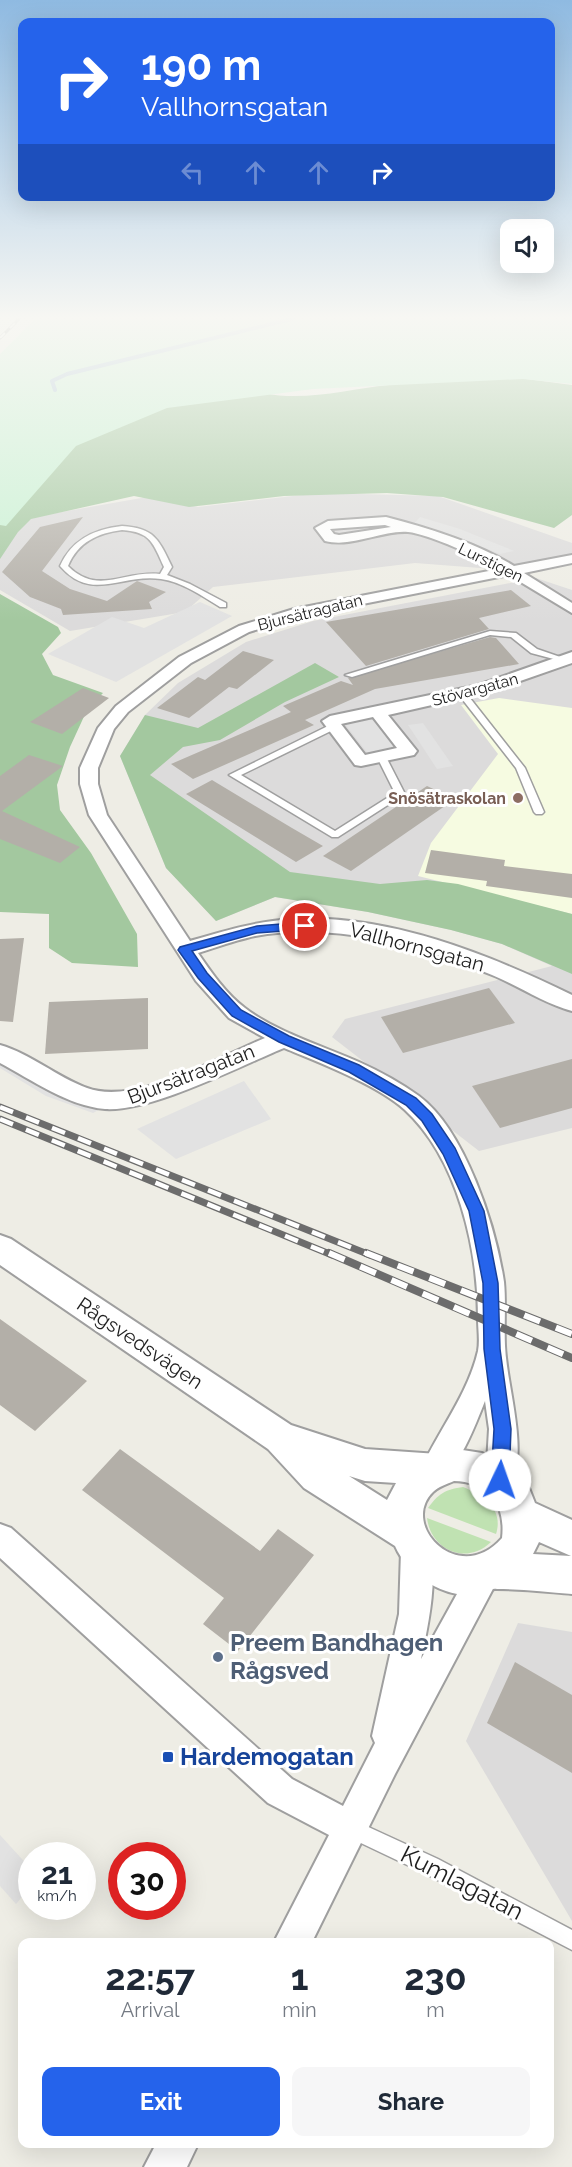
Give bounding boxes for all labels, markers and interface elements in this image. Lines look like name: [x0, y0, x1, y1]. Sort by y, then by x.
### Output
text: 190 m: [141, 41, 261, 90]
icon: right: [42, 42, 120, 120]
text: Vallhornsgatan: [141, 91, 328, 122]
icon: left: [176, 156, 209, 189]
icon: ahead: [239, 156, 272, 189]
icon: ahead: [302, 156, 335, 189]
icon: right: [365, 156, 398, 189]
map controls: [500, 219, 554, 273]
button: sound: [500, 219, 554, 273]
street label: Lurstigen: [455, 539, 526, 586]
street label: Bjursätragatan: [256, 590, 365, 635]
street label: Stövargatan: [430, 669, 520, 710]
place label: Snösätraskolan: [388, 789, 506, 808]
marker: Snösätraskolan: [511, 791, 525, 805]
pin: [279, 900, 330, 951]
icon: arrive: [288, 909, 321, 942]
street label: Vallhornsgatan: [347, 917, 487, 977]
street label: Bjursätragatan: [124, 1039, 258, 1109]
street label: Rågsvedsvägen: [73, 1292, 207, 1394]
position arrow: [468, 1448, 532, 1512]
place label: Preem Bandhagen Rågsved: [230, 1628, 443, 1685]
marker: Preem Bandhagen Rågsved: [211, 1650, 225, 1664]
place label: Hardemogatan: [180, 1742, 354, 1771]
marker: Hardemogatan: [161, 1750, 175, 1764]
street label: Kumlagatan: [396, 1839, 528, 1926]
speed limit sign: 30: [108, 1842, 186, 1920]
text: 21: [41, 1856, 73, 1891]
text: km/h: [37, 1887, 77, 1905]
text: 22:57: [105, 1956, 195, 1998]
text: 1: [291, 1956, 308, 1998]
text: 230: [404, 1956, 467, 1998]
text: Arrival: [121, 1998, 180, 2022]
text: min: [282, 1998, 317, 2022]
text: m: [426, 1998, 445, 2022]
button: Exit: [42, 2067, 280, 2136]
button: Share: [292, 2067, 530, 2136]

